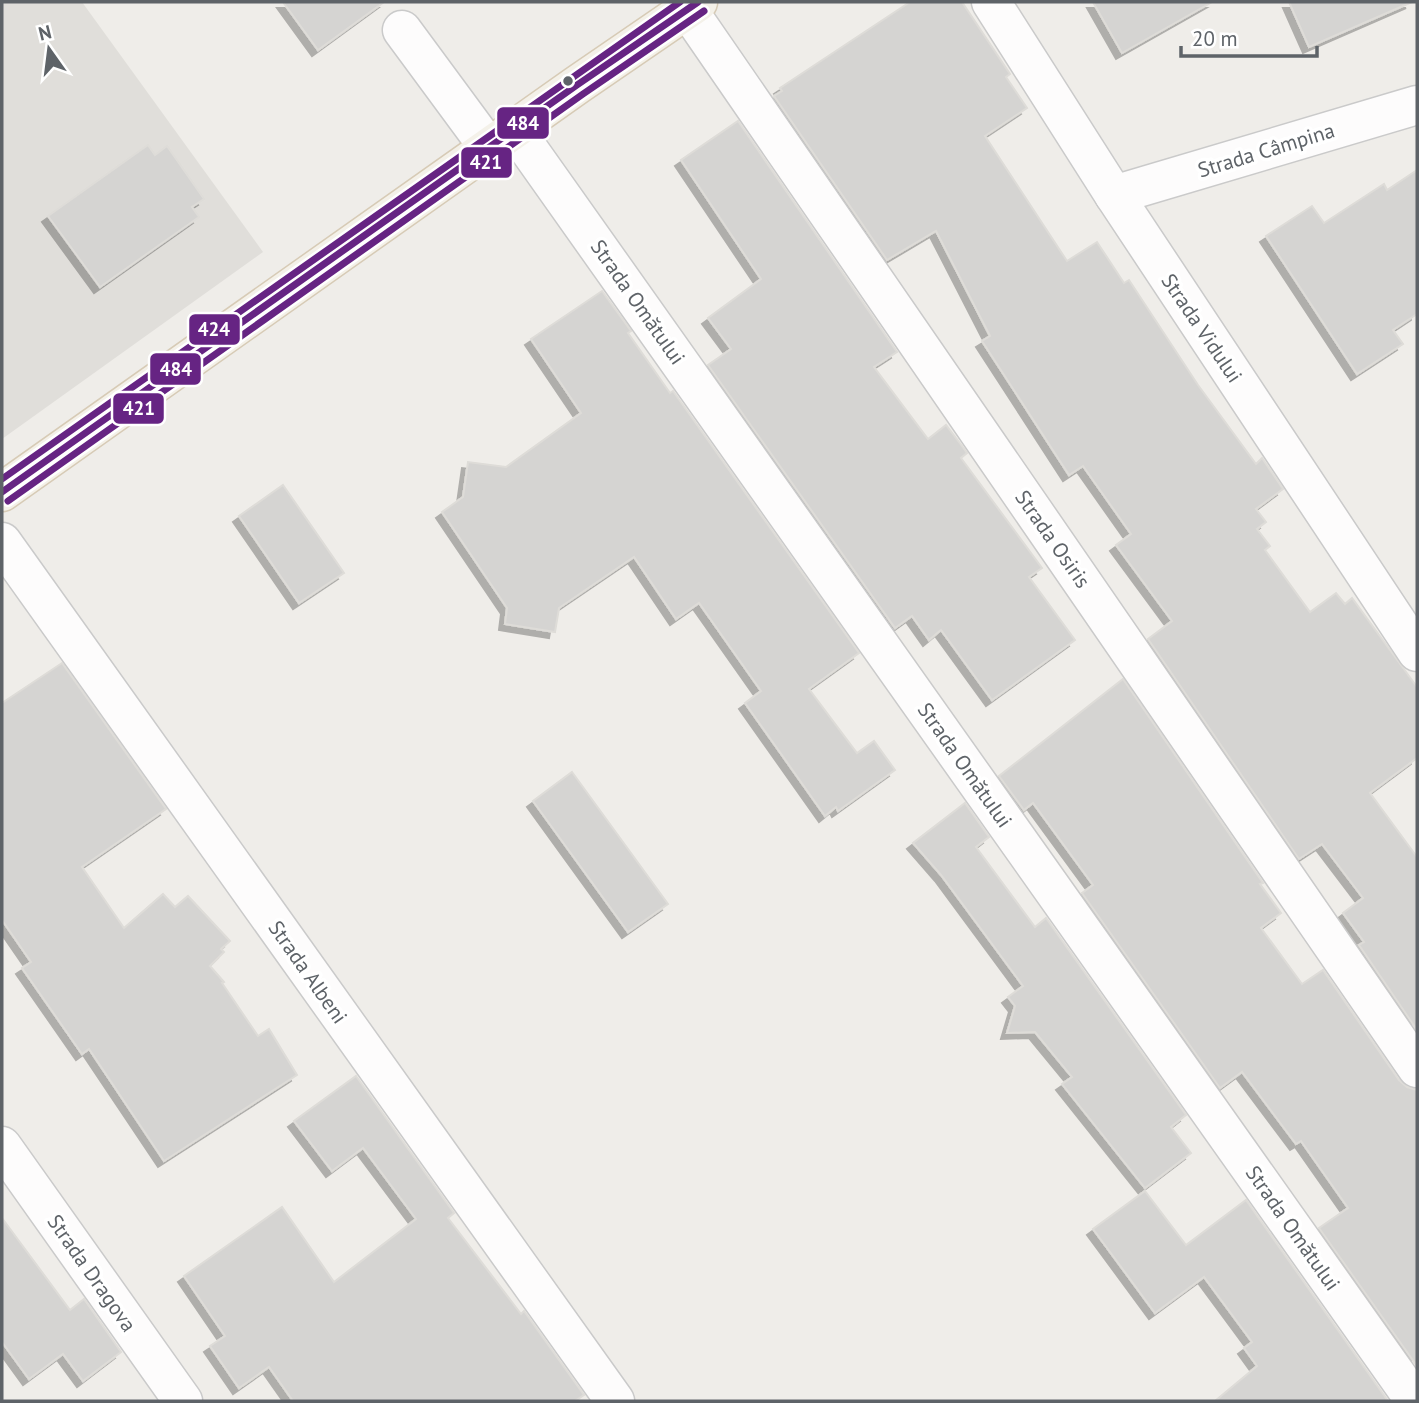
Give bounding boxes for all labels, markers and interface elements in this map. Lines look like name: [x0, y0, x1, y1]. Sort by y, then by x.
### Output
north arrow: [14, 14, 84, 84]
scale bar: [1181, 14, 1318, 58]
text: N: [36, 19, 54, 46]
text: 20 m: [1192, 25, 1238, 52]
unlabelled marker: [561, 74, 575, 88]
line badge: 484: [496, 106, 550, 140]
text: 484: [507, 111, 539, 135]
street label: Strada Câmpina: [1194, 116, 1338, 184]
line badge: 421: [460, 146, 513, 179]
text: 421: [470, 150, 502, 174]
street label: Strada Omătului: [585, 234, 691, 370]
street label: Strada Vidului: [1156, 268, 1248, 388]
line badge: 424: [188, 313, 241, 346]
text: 424: [198, 317, 230, 341]
line badge: 484: [149, 352, 202, 386]
text: 484: [160, 357, 192, 381]
line badge: 421: [112, 392, 165, 425]
text: 421: [123, 396, 155, 420]
street label: Strada Osiris: [1009, 485, 1097, 593]
street label: Strada Omătului: [912, 697, 1018, 833]
street label: Strada Albeni: [263, 915, 353, 1029]
street label: Strada Omătului: [1240, 1160, 1346, 1296]
street label: Strada Dragova: [42, 1209, 142, 1337]

